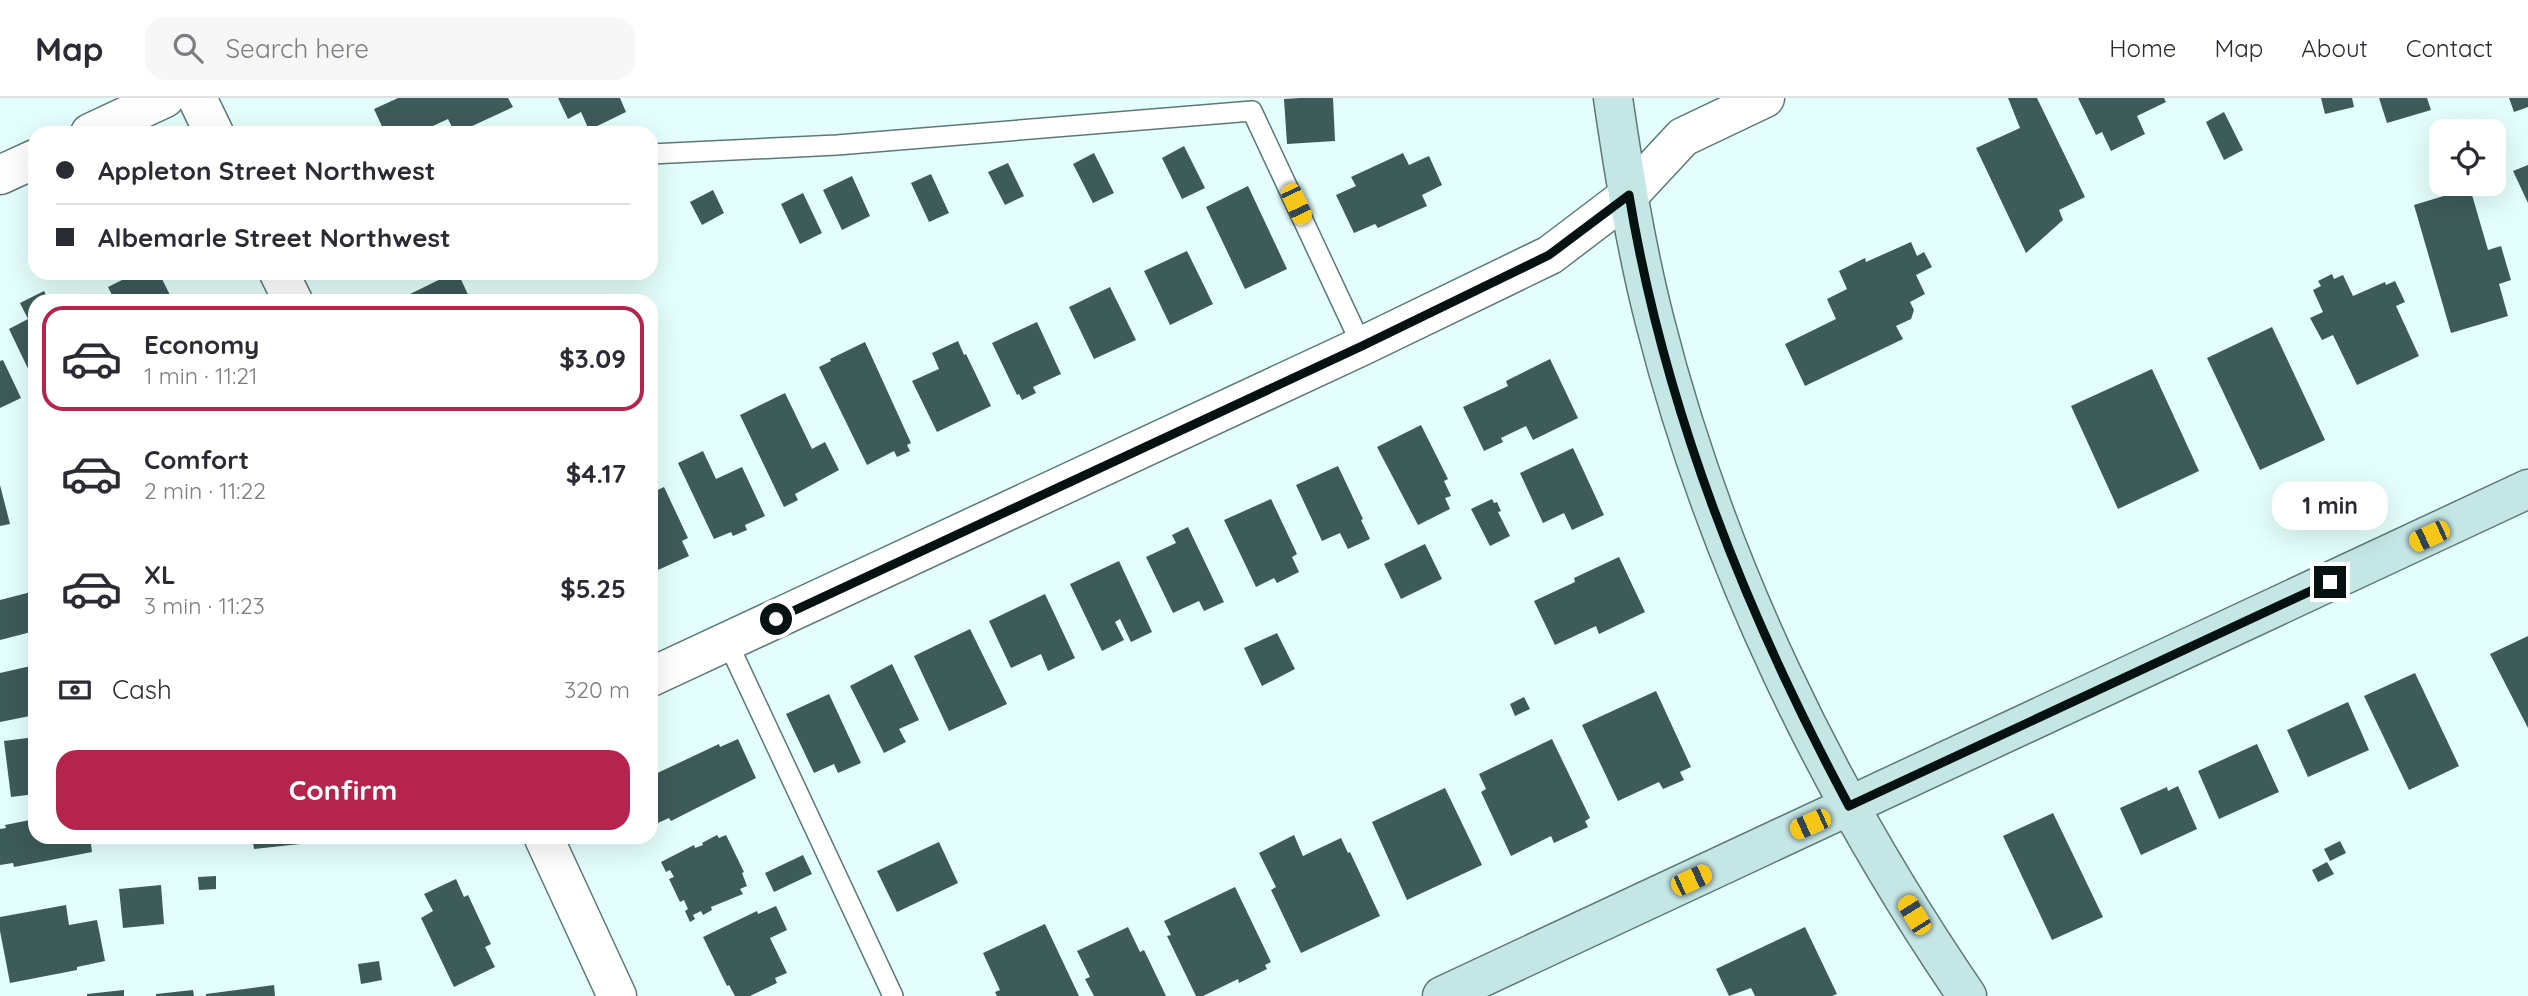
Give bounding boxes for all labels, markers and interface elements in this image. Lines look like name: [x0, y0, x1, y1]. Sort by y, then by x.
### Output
search box: [145, 17, 635, 80]
text: Map: [35, 28, 103, 69]
icon: search: [169, 29, 207, 67]
text: Search here: [225, 32, 369, 65]
text: Home: [2109, 33, 2176, 63]
text: Map: [2214, 33, 2263, 63]
text: About: [2301, 33, 2368, 63]
text: Contact: [2406, 33, 2493, 63]
map controls: [2429, 119, 2506, 196]
button: locate: [2429, 119, 2506, 196]
text: Appleton Street Northwest: [98, 154, 435, 187]
car: [1278, 181, 1315, 227]
text: Albemarle Street Northwest: [98, 221, 451, 254]
icon: car: [60, 327, 123, 390]
text: Economy: [144, 328, 259, 361]
text: $3.09: [559, 342, 626, 375]
text: 1 min · 11:21: [144, 361, 258, 390]
icon: car: [60, 442, 123, 505]
text: Comfort: [144, 443, 249, 476]
text: $4.17: [566, 457, 626, 490]
text: 2 min · 11:22: [144, 476, 266, 505]
callout: 1 min: [2272, 480, 2388, 530]
text: 1 min: [2302, 491, 2358, 520]
car: [2406, 518, 2453, 554]
icon: car: [60, 557, 123, 620]
text: XL: [144, 558, 176, 591]
route end: [2314, 566, 2346, 598]
text: $5.25: [560, 572, 626, 605]
text: 3 min · 11:23: [144, 591, 265, 620]
route start: [760, 603, 792, 635]
icon: cash: [56, 671, 94, 709]
text: Cash: [112, 673, 172, 706]
text: 320 m: [564, 675, 630, 704]
button: Confirm: [56, 750, 630, 830]
car: [1787, 806, 1834, 842]
car: [1668, 862, 1715, 898]
car: [1894, 892, 1935, 938]

